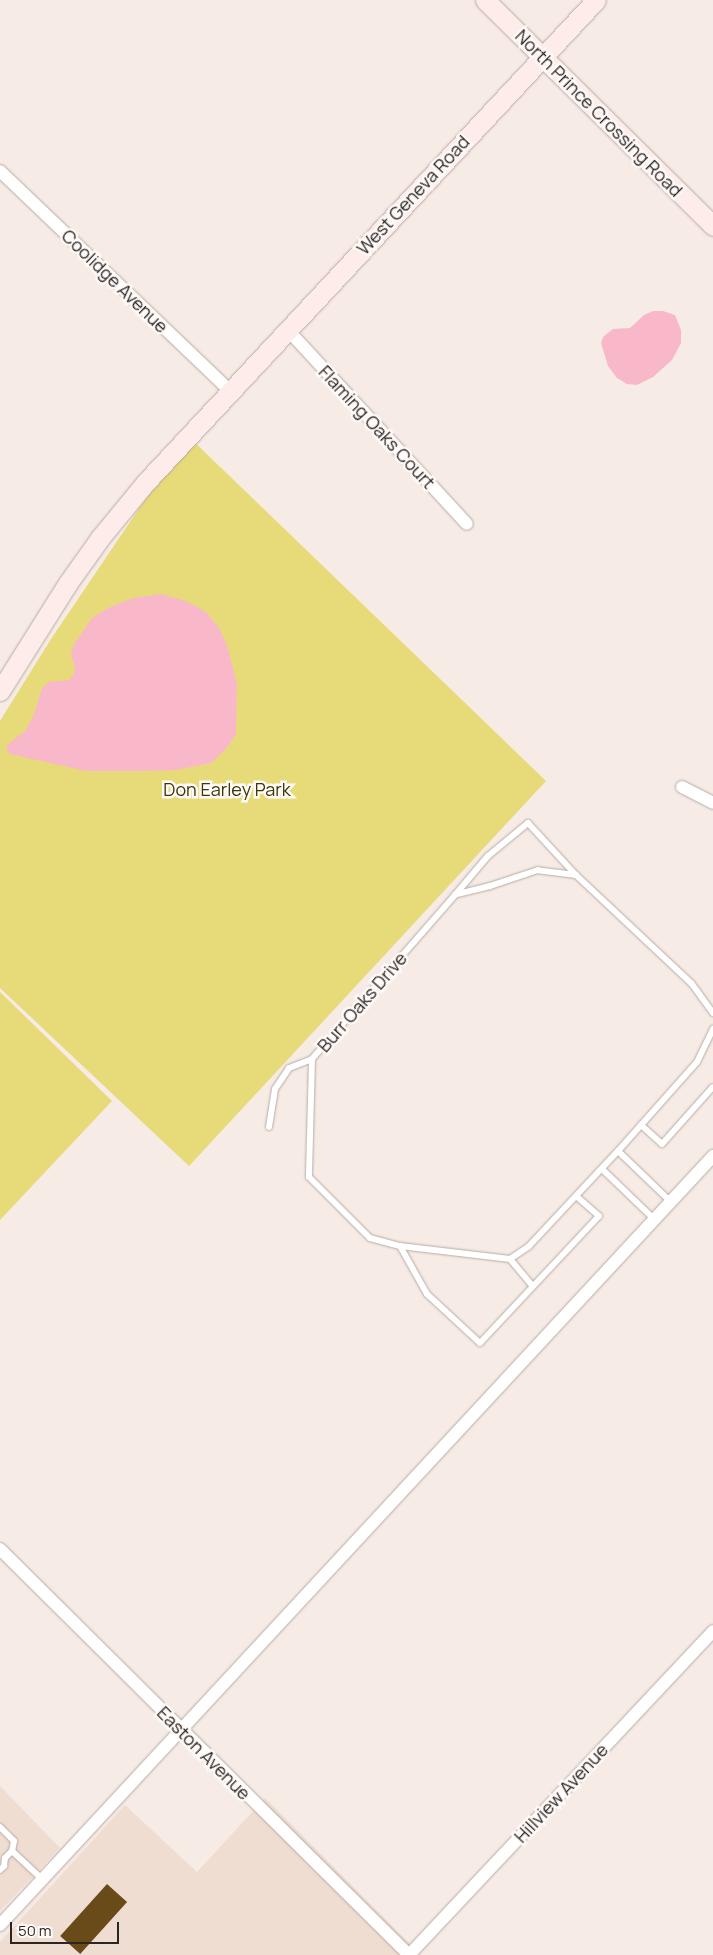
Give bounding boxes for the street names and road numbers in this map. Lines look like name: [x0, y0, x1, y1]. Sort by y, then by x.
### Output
street label: North Prince Crossing Road: [511, 25, 687, 201]
street label: West Geneva Road: [352, 131, 474, 259]
street label: Coolidge Avenue: [57, 225, 173, 337]
street label: Flaming Oaks Court: [314, 361, 440, 493]
street label: Burr Oaks Drive: [313, 948, 411, 1056]
street label: Easton Avenue: [153, 1702, 255, 1804]
street label: Hillview Avenue: [510, 1739, 612, 1847]

